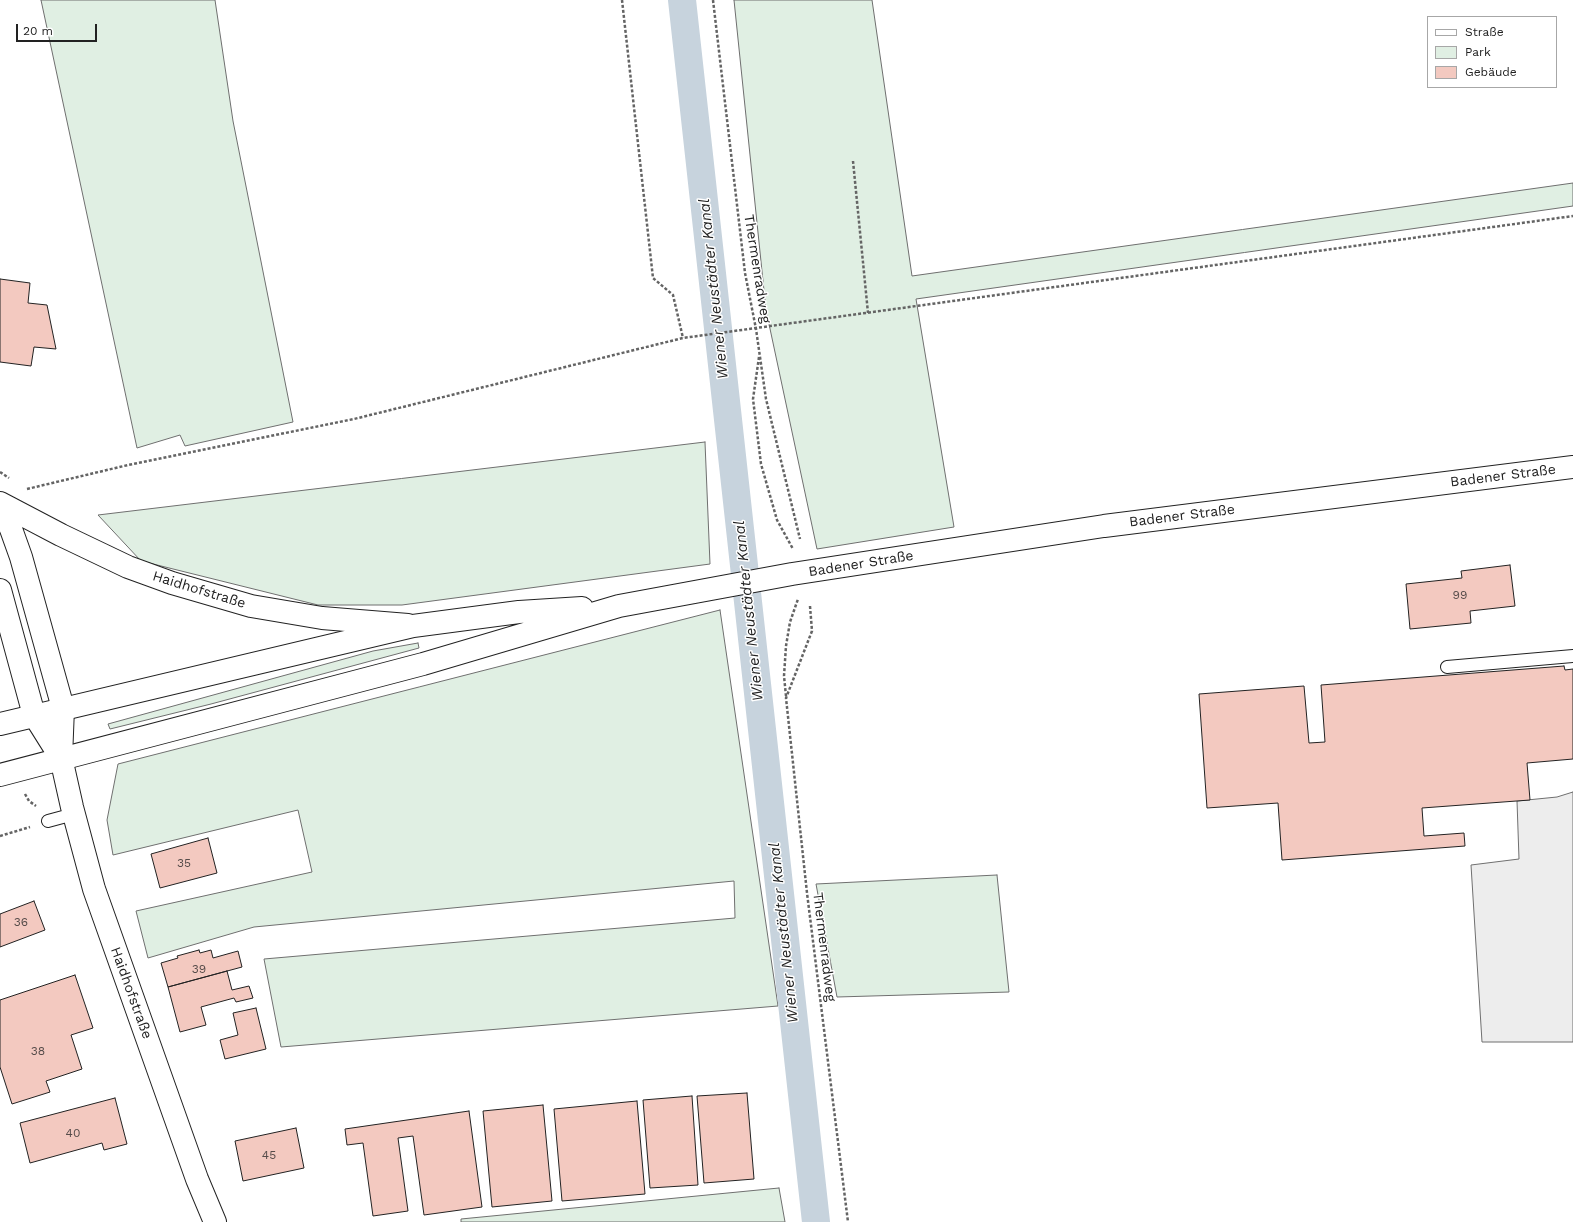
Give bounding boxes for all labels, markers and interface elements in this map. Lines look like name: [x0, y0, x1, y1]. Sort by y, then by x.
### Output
scale bar: [18, 16, 99, 42]
legend: [1427, 16, 1557, 88]
text: 20 m: [23, 24, 53, 38]
text: Straße: [1465, 25, 1504, 39]
text: Park: [1465, 45, 1491, 59]
text: Gebäude: [1465, 65, 1517, 79]
water label: Wiener Neustädter Kanal: [696, 198, 732, 380]
street label: Thermenradweg: [740, 213, 774, 325]
street label: Badener Straße: [1449, 461, 1557, 491]
street label: Badener Straße: [1128, 501, 1236, 531]
water label: Wiener Neustädter Kanal: [731, 520, 767, 702]
street label: Badener Straße: [807, 547, 915, 581]
street label: Haidhofstraße: [150, 568, 248, 612]
house number: 99: [1453, 588, 1467, 602]
water label: Wiener Neustädter Kanal: [766, 842, 802, 1024]
house number: 35: [177, 856, 191, 870]
street label: Thermenradweg: [809, 891, 839, 1003]
house number: 36: [14, 915, 28, 929]
street label: Haidhofstraße: [107, 945, 155, 1041]
house number: 39: [192, 962, 206, 976]
house number: 38: [31, 1044, 45, 1058]
house number: 40: [66, 1126, 80, 1140]
house number: 45: [262, 1148, 276, 1162]

